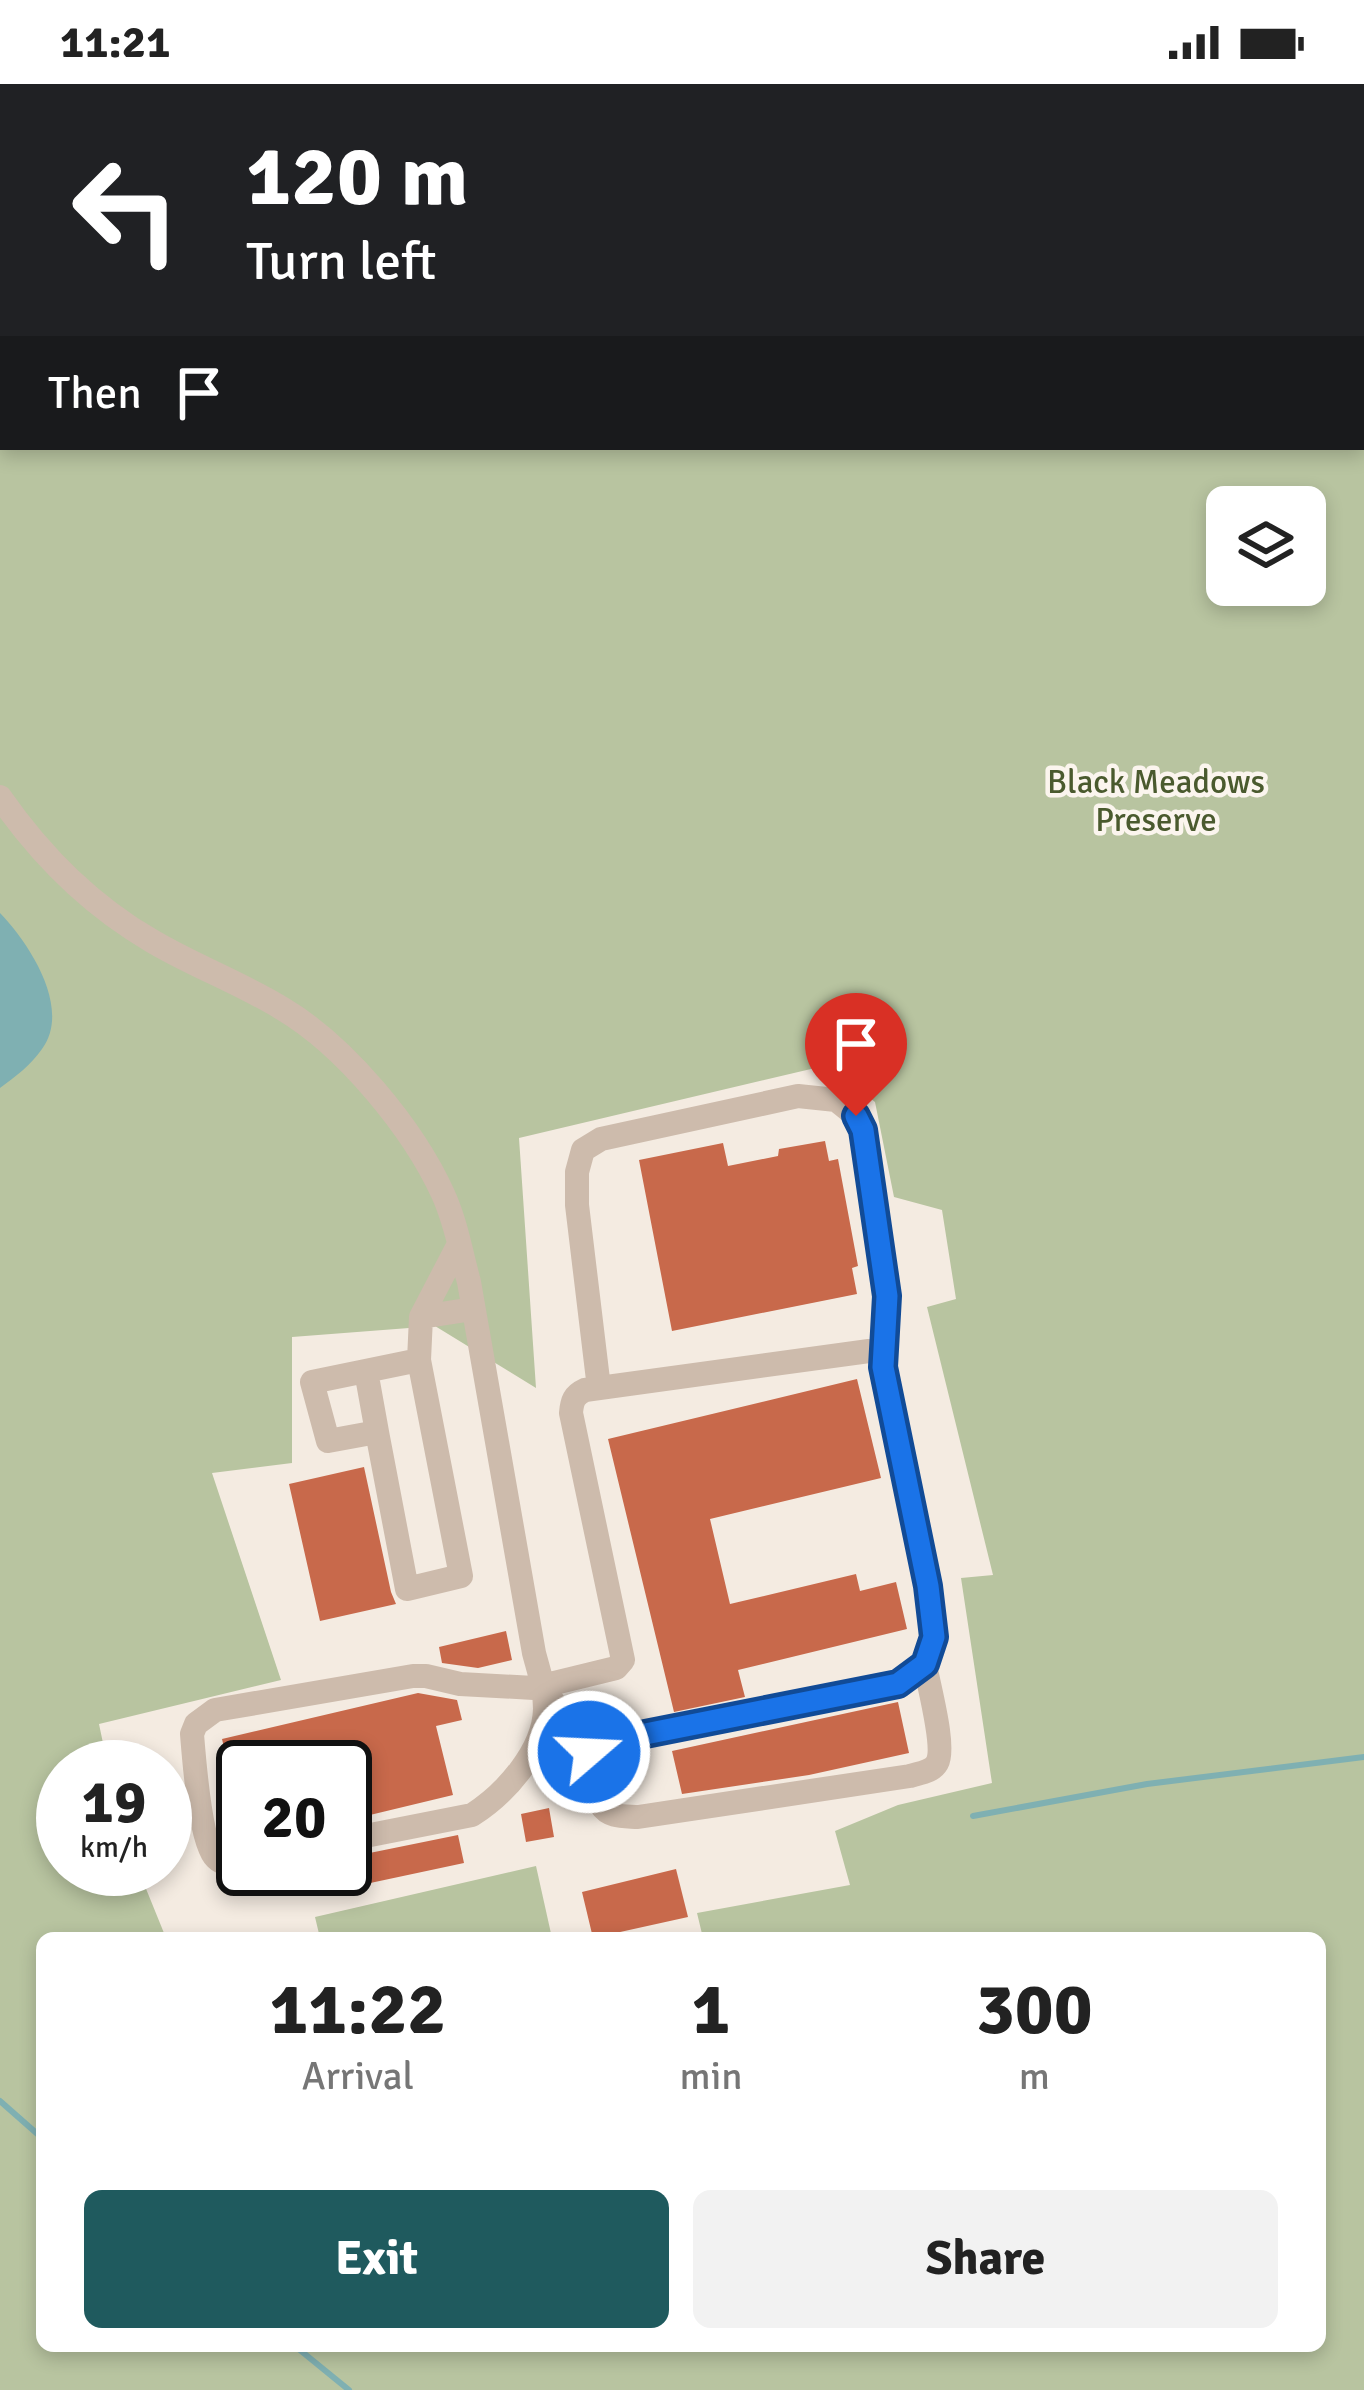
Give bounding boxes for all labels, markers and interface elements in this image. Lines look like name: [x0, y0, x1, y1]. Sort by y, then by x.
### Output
text: 11:21: [60, 15, 170, 70]
text: 120 m: [246, 125, 468, 229]
icon: left: [48, 132, 204, 288]
text: Turn left: [246, 228, 436, 295]
icon: arrive: [166, 360, 232, 426]
text: Then: [48, 366, 142, 421]
map controls: [1206, 486, 1326, 606]
button: layers: [1206, 486, 1326, 606]
park label: Black Meadows Preserve: [1047, 762, 1265, 841]
pin: [805, 993, 907, 1116]
icon: arrive: [823, 1011, 889, 1077]
position arrow: [526, 1689, 652, 1815]
speed limit sign: 20: [216, 1740, 372, 1896]
text: 19: [82, 1766, 146, 1840]
text: km/h: [80, 1829, 148, 1866]
text: 11:22: [269, 1965, 446, 2054]
text: 1: [692, 1965, 730, 2054]
text: 300: [976, 1965, 1093, 2054]
text: Arrival: [302, 2052, 414, 2100]
text: min: [680, 2052, 743, 2100]
text: m: [1019, 2052, 1050, 2100]
button: Exit: [84, 2190, 669, 2328]
button: Share: [693, 2190, 1278, 2328]

